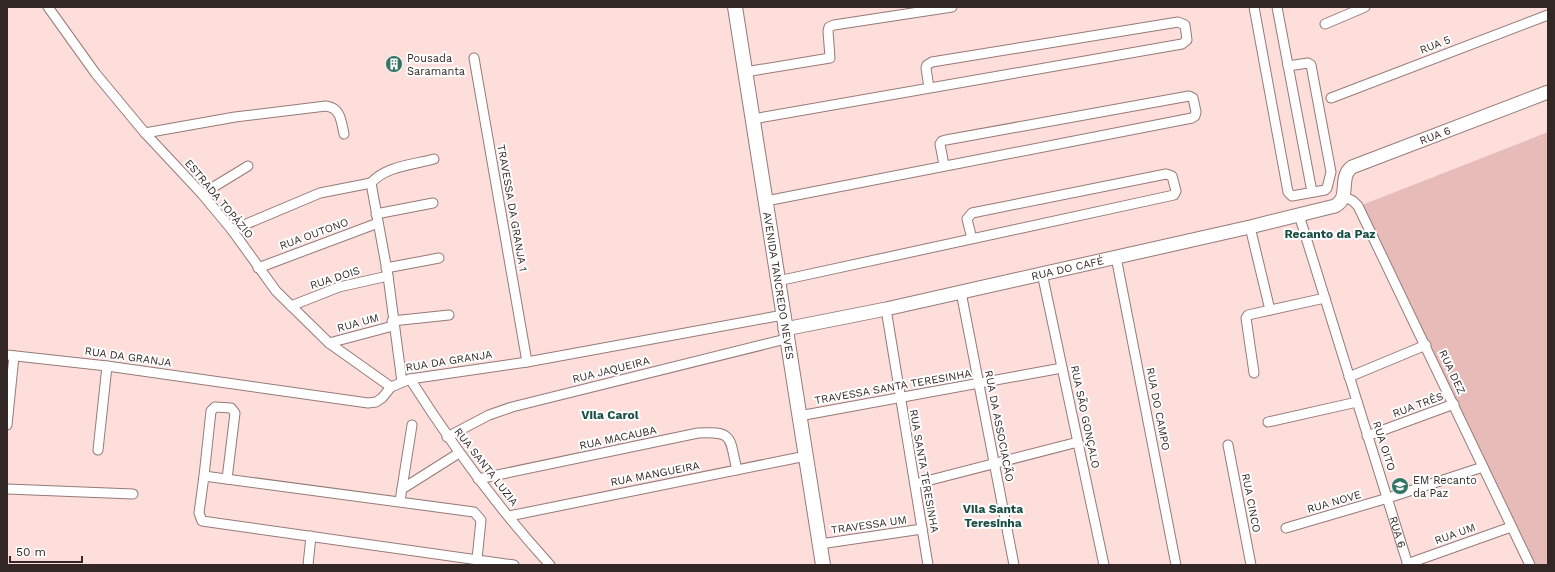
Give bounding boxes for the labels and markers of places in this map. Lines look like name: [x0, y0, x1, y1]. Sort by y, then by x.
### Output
place label: Pousada Saramanta: [407, 52, 465, 78]
building icon: Pousada Saramanta: [384, 54, 404, 74]
place label: EM Recanto da Paz: [1413, 474, 1477, 500]
school or university icon: EM Recanto da Paz: [1390, 476, 1410, 496]

